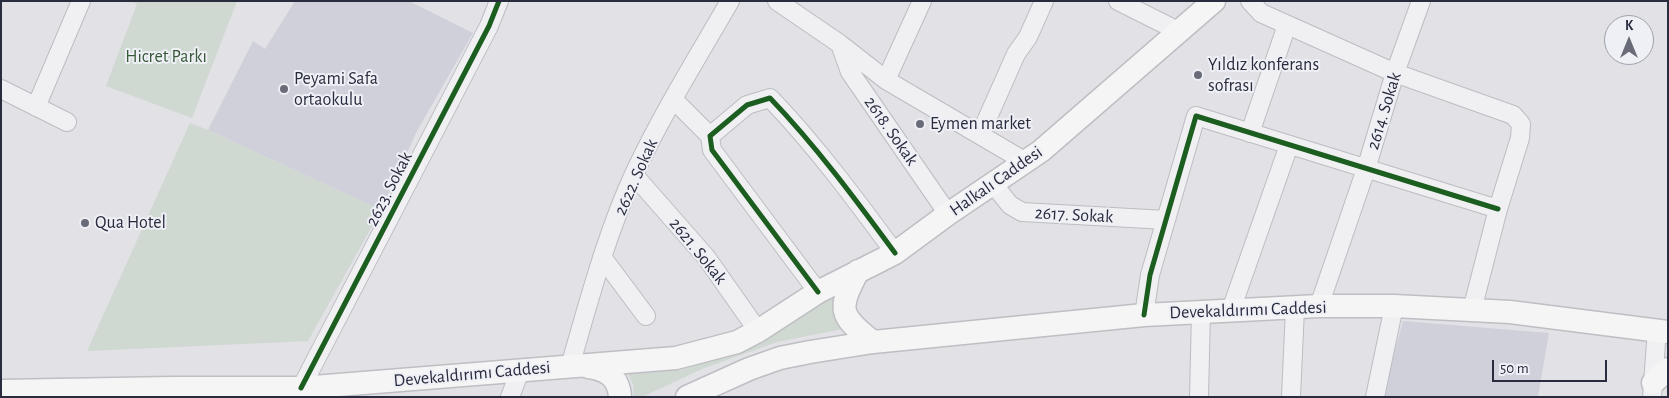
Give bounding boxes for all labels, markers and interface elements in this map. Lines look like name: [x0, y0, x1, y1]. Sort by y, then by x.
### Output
north arrow: [1604, 15, 1654, 65]
text: K: [1625, 19, 1633, 33]
park label: Hicret Parkı: [125, 46, 207, 68]
place label: Yıldız konferans sofrası: [1208, 54, 1319, 96]
place label: Peyami Safa ortaokulu: [294, 68, 378, 110]
marker: Yıldız konferans sofrası: [1192, 69, 1204, 81]
street label: 2614. Sokak: [1362, 70, 1406, 152]
marker: Peyami Safa ortaokulu: [278, 83, 290, 95]
street label: 2618. Sokak: [859, 92, 923, 170]
place label: Eymen market: [930, 113, 1031, 135]
marker: Eymen market: [914, 118, 926, 130]
street label: 2622. Sokak: [610, 135, 662, 219]
street label: Halkalı Caddesi: [945, 141, 1047, 221]
street label: 2623. Sokak: [361, 148, 417, 230]
street label: 2617. Sokak: [1034, 202, 1114, 228]
place label: Qua Hotel: [95, 212, 166, 234]
street label: 2621. Sokak: [665, 213, 731, 289]
marker: Qua Hotel: [79, 217, 91, 229]
street label: Devekaldırımı Caddesi: [1169, 296, 1327, 324]
scale bar: [1494, 350, 1609, 382]
street label: Devekaldırımı Caddesi: [393, 356, 551, 392]
text: 50 m: [1500, 361, 1529, 376]

